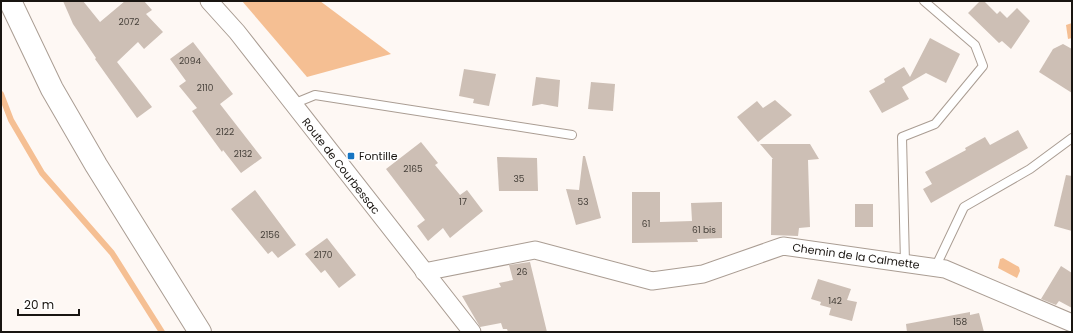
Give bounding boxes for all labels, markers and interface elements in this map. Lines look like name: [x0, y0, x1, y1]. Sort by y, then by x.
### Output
house number: 2072: [119, 16, 139, 28]
house number: 2094: [179, 55, 201, 67]
house number: 2110: [197, 82, 214, 94]
street label: Route de Courbessac: [298, 114, 384, 218]
house number: 2122: [216, 126, 234, 138]
house number: 2132: [234, 148, 252, 160]
place label: Fontille: [359, 148, 398, 164]
marker: Fontille: [346, 151, 356, 161]
house number: 2165: [403, 163, 423, 175]
house number: 35: [514, 173, 525, 185]
house number: 17: [459, 196, 467, 208]
house number: 53: [578, 196, 588, 208]
house number: 61: [642, 218, 650, 230]
house number: 61 bis: [692, 224, 716, 236]
house number: 2156: [260, 229, 280, 241]
street label: Chemin de la Calmette: [791, 239, 921, 273]
house number: 2170: [314, 249, 333, 261]
house number: 26: [517, 266, 528, 278]
scale bar: [18, 291, 79, 317]
house number: 142: [828, 295, 842, 307]
text: 20 m: [24, 296, 54, 313]
house number: 158: [953, 316, 967, 328]

